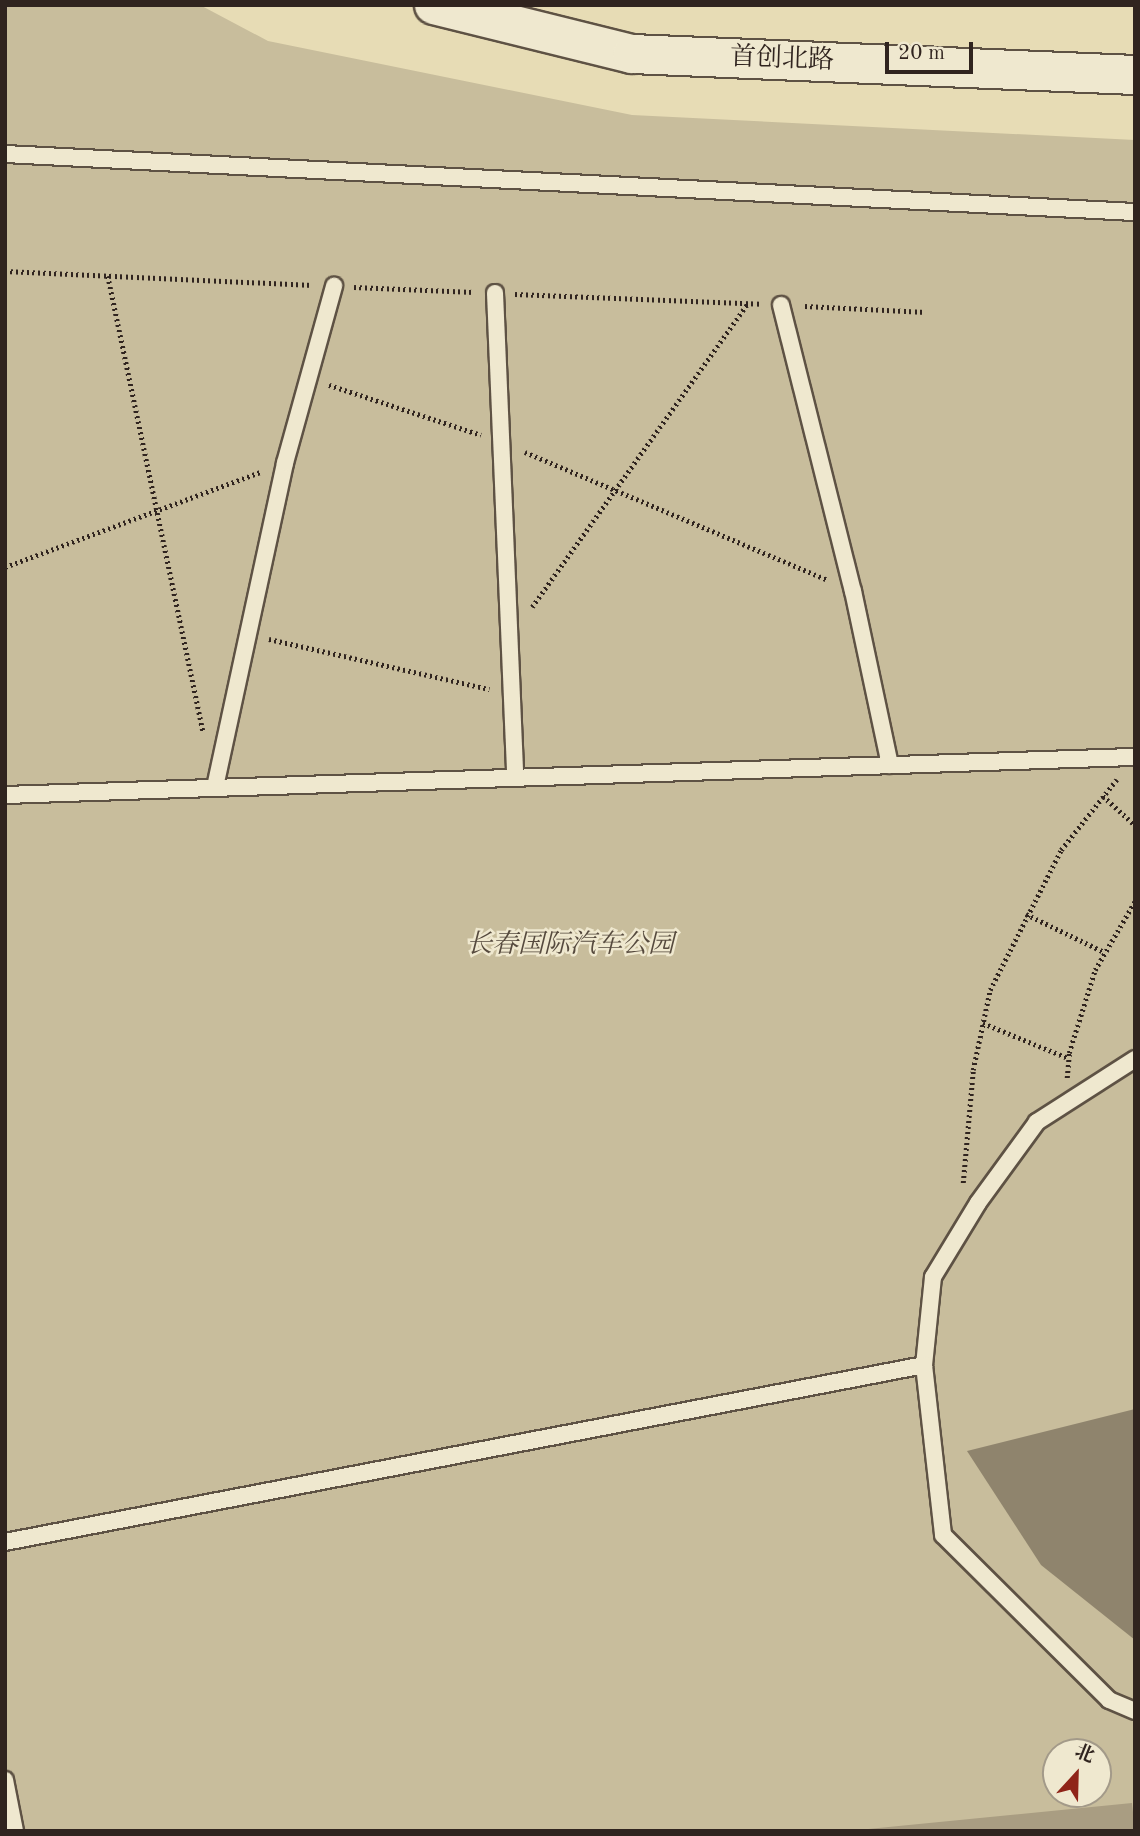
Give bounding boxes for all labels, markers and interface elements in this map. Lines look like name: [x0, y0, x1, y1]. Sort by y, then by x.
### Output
scale bar: [888, 28, 976, 72]
street label: 首创北路: [729, 43, 835, 77]
text: 20 m: [898, 43, 945, 64]
park label: 长春国际汽车公园: [466, 930, 674, 962]
north arrow: [1042, 1738, 1112, 1808]
text: 北: [1072, 1743, 1097, 1767]

